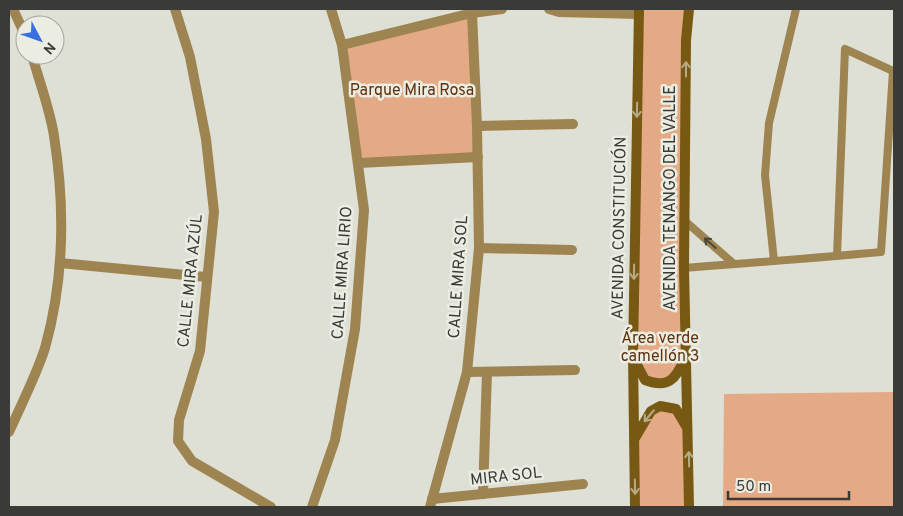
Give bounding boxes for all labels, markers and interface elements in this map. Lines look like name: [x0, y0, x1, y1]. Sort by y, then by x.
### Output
north arrow: [15, 15, 65, 65]
text: N: [39, 38, 58, 57]
one-way arrow: [681, 61, 691, 77]
park label: Parque Mira Rosa: [350, 81, 474, 101]
street label: AVENIDA TENANGO DEL VALLE: [661, 85, 681, 311]
one-way arrow: [633, 102, 642, 118]
street label: AVENIDA CONSTITUCIÓN: [606, 136, 632, 320]
street label: CALLE MIRA LIRIO: [328, 206, 358, 340]
street label: CALLE MIRA AZÚL: [172, 213, 208, 349]
street label: CALLE MIRA SOL: [445, 215, 473, 339]
one-way arrow: [703, 237, 716, 248]
one-way arrow: [629, 264, 639, 280]
park label: Área verde camellón 3: [621, 327, 699, 367]
one-way arrow: [643, 409, 654, 422]
one-way arrow: [684, 451, 694, 467]
street label: MIRA SOL: [469, 463, 543, 491]
scale bar: [728, 468, 849, 500]
text: 50 m: [736, 478, 771, 497]
one-way arrow: [630, 479, 640, 495]

